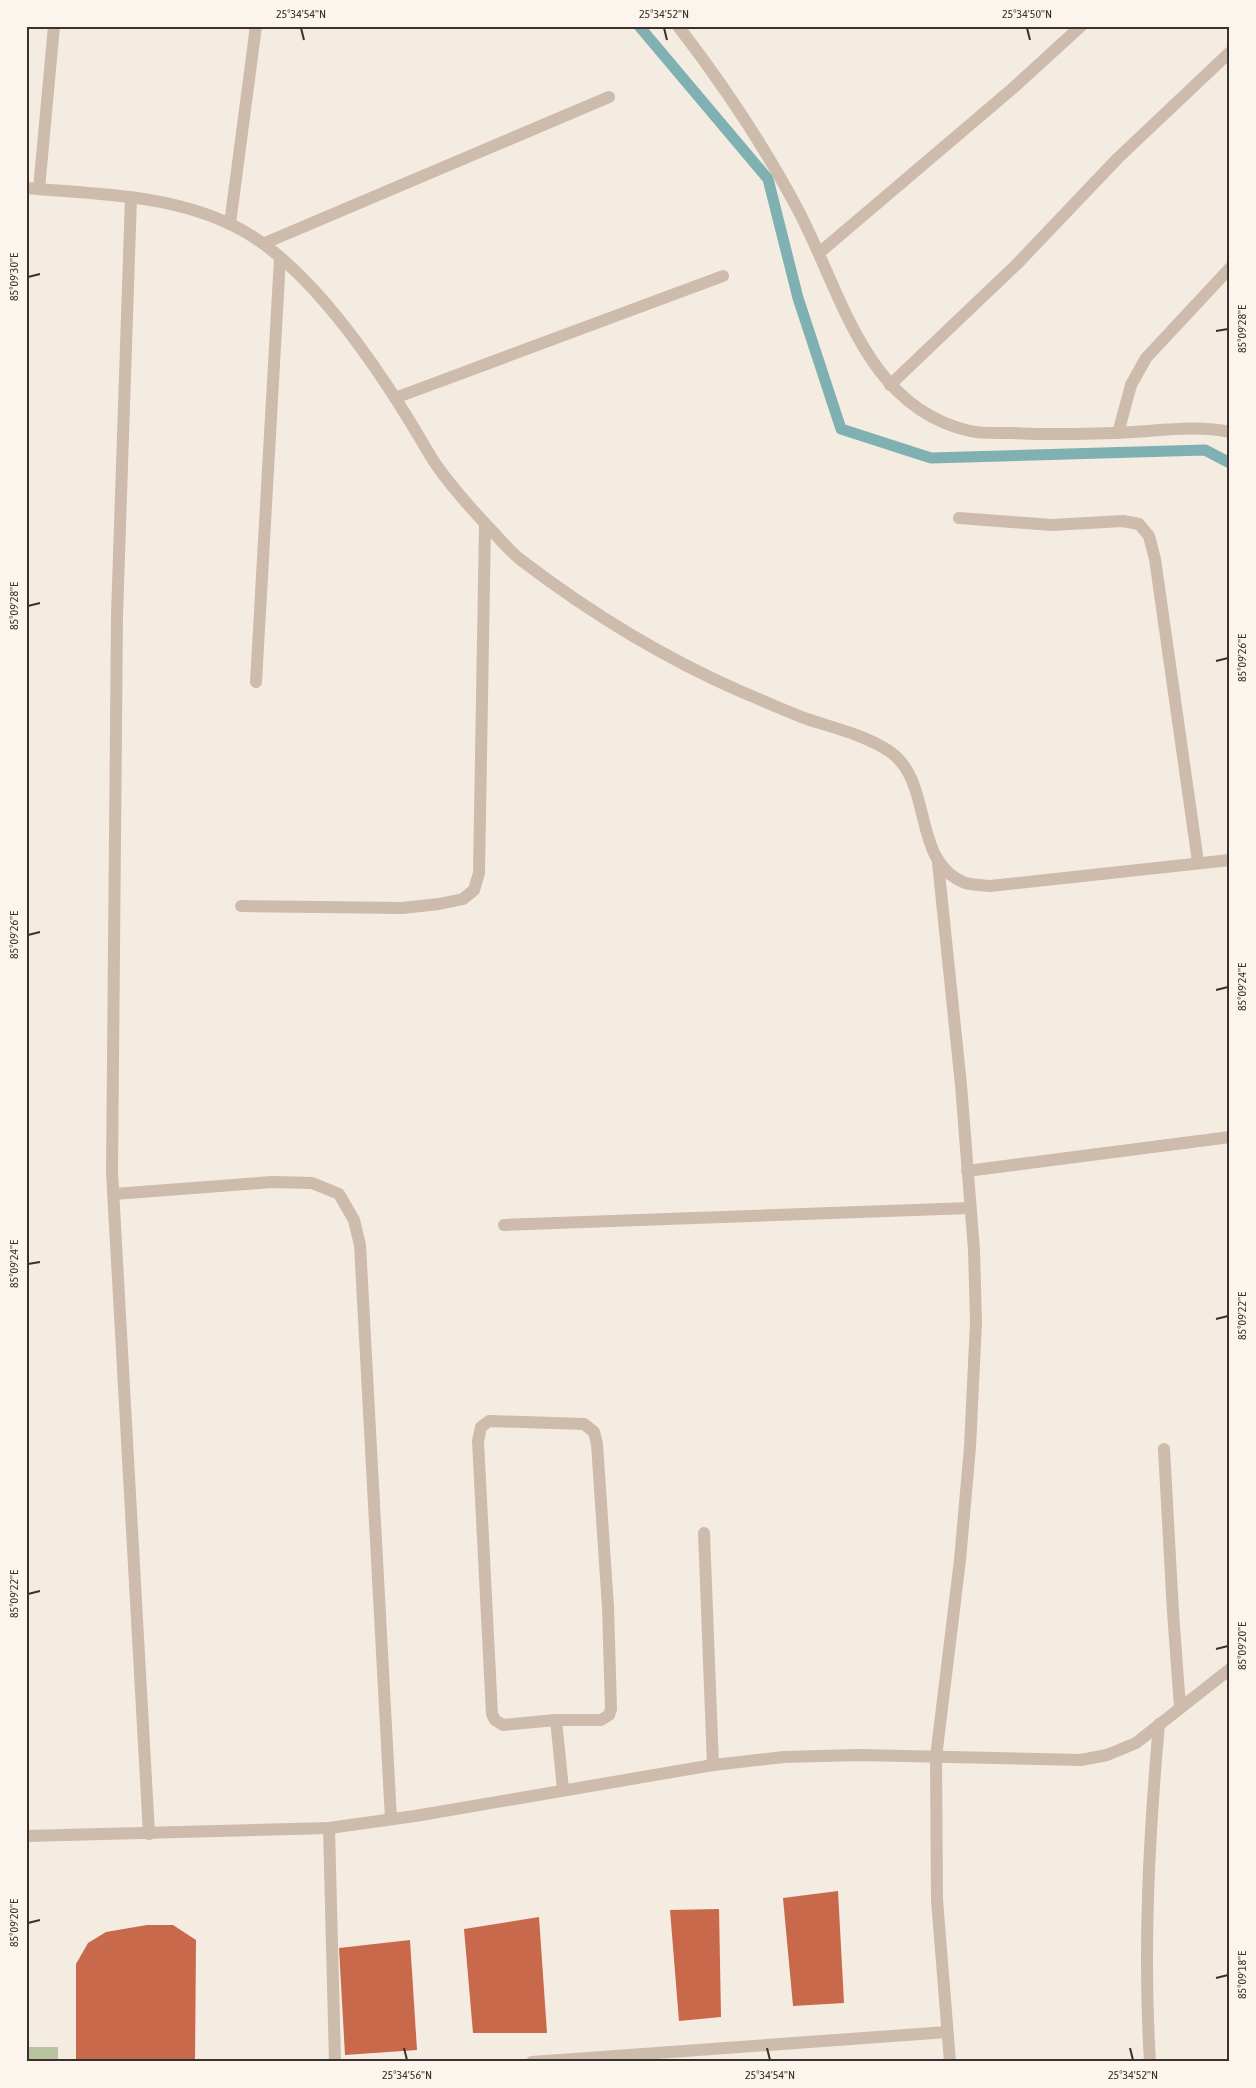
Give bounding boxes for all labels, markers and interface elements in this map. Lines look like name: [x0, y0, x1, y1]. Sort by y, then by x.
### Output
text: 25°34'54"N: [276, 7, 326, 21]
text: 25°34'52"N: [639, 7, 689, 21]
text: 25°34'50"N: [1002, 7, 1052, 21]
text: 85°09'30"E: [7, 253, 21, 301]
text: 85°09'28"E: [1235, 305, 1249, 353]
text: 85°09'28"E: [7, 582, 21, 630]
text: 85°09'26"E: [1235, 634, 1249, 682]
text: 85°09'26"E: [7, 911, 21, 959]
text: 85°09'24"E: [1235, 963, 1249, 1011]
text: 85°09'24"E: [7, 1240, 21, 1288]
text: 85°09'22"E: [1235, 1292, 1249, 1340]
text: 85°09'22"E: [7, 1570, 21, 1618]
text: 85°09'20"E: [1235, 1622, 1249, 1670]
text: 85°09'20"E: [7, 1899, 21, 1947]
text: 85°09'18"E: [1235, 1951, 1249, 1999]
text: 25°34'56"N: [382, 2068, 432, 2082]
text: 25°34'54"N: [745, 2068, 795, 2082]
text: 25°34'52"N: [1108, 2068, 1158, 2082]

